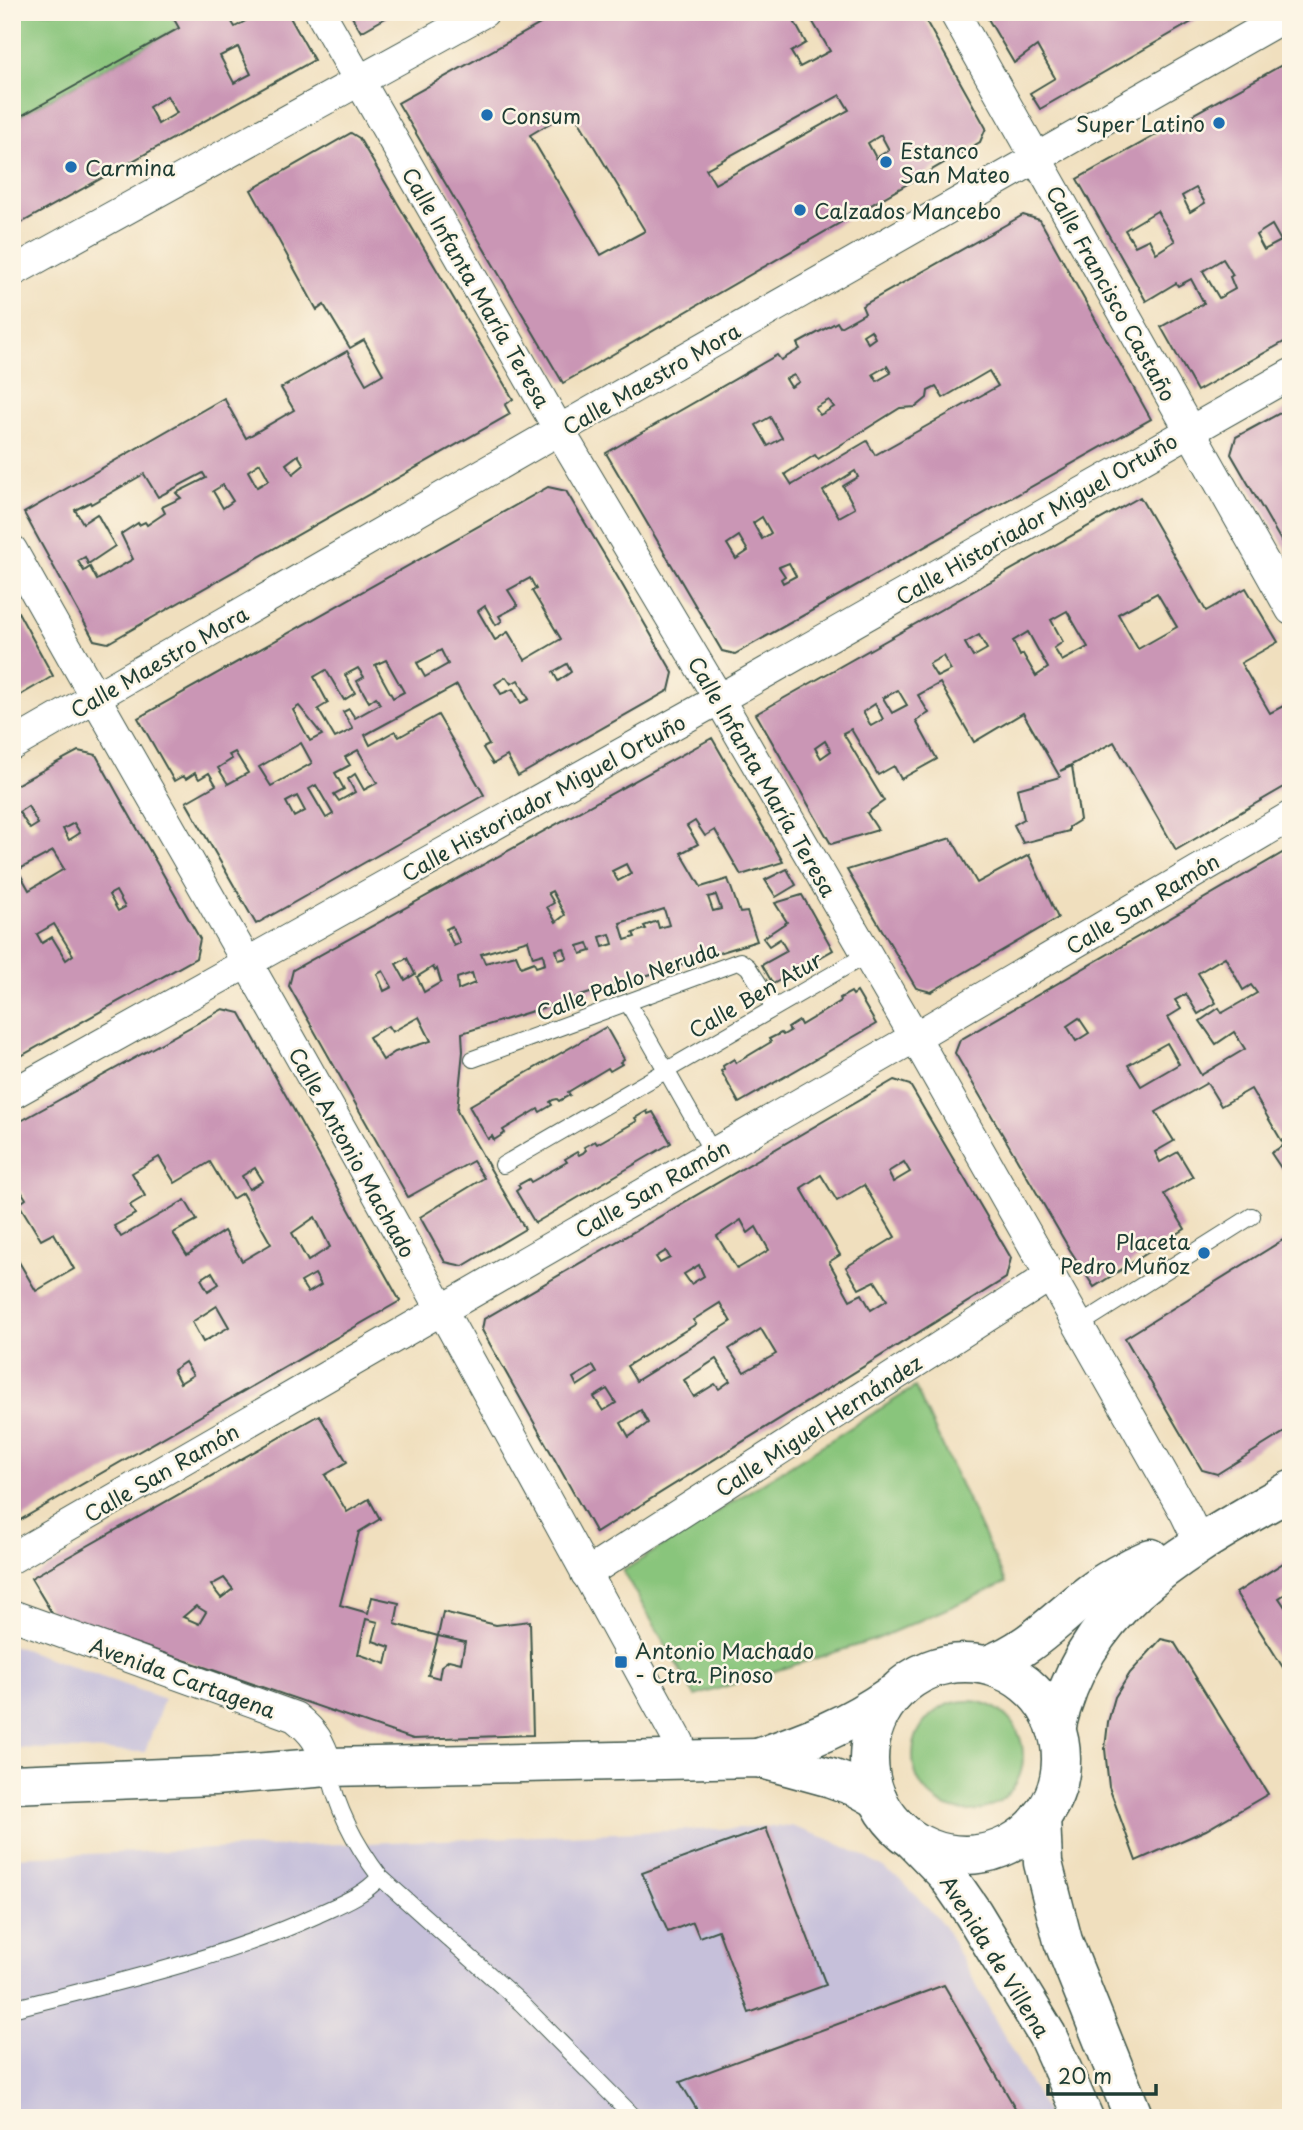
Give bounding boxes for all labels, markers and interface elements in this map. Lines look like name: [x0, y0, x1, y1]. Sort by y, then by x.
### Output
place label: Consum: [501, 99, 581, 131]
marker: Consum: [479, 107, 495, 123]
place label: Super Latino: [1076, 107, 1205, 139]
marker: Super Latino: [1211, 115, 1227, 131]
place label: Estanco San Mateo: [900, 134, 1010, 190]
place label: Carmina: [85, 151, 176, 183]
marker: Estanco San Mateo: [878, 154, 894, 170]
marker: Carmina: [63, 159, 79, 175]
street label: Calle Infanta María Teresa: [395, 161, 559, 413]
street label: Calle Francisco Castaño: [1039, 179, 1185, 407]
place label: Calzados Mancebo: [814, 194, 1001, 226]
marker: Calzados Mancebo: [792, 202, 808, 218]
street label: Calle Maestro Mora: [556, 314, 746, 442]
street label: Calle Historiador Miguel Ortuño: [889, 424, 1183, 612]
street label: Calle Maestro Mora: [64, 597, 254, 725]
street label: Calle Infanta María Teresa: [681, 650, 845, 902]
street label: Calle Historiador Miguel Ortuño: [395, 705, 691, 889]
street label: Calle San Ramón: [1059, 844, 1225, 962]
street label: Calle Pablo Neruda: [531, 932, 723, 1028]
street label: Calle Ben Atur: [682, 942, 828, 1045]
street label: Calle Antonio Machado: [282, 1041, 424, 1263]
street label: Calle San Ramón: [569, 1131, 735, 1245]
place label: Placeta Pedro Muñoz: [1060, 1225, 1190, 1281]
marker: Placeta Pedro Muñoz: [1196, 1245, 1212, 1261]
street label: Calle Miguel Hernández: [708, 1346, 928, 1504]
street label: Calle San Ramón: [78, 1415, 244, 1529]
street label: Avenida Cartagena: [86, 1629, 280, 1725]
place label: Antonio Machado - Ctra. Pinoso: [635, 1634, 814, 1690]
marker: Antonio Machado - Ctra. Pinoso: [613, 1654, 629, 1670]
street label: Avenida de Villena: [933, 1869, 1059, 2043]
scale bar: [1048, 2053, 1156, 2097]
text: 20 m: [1058, 2059, 1112, 2091]

